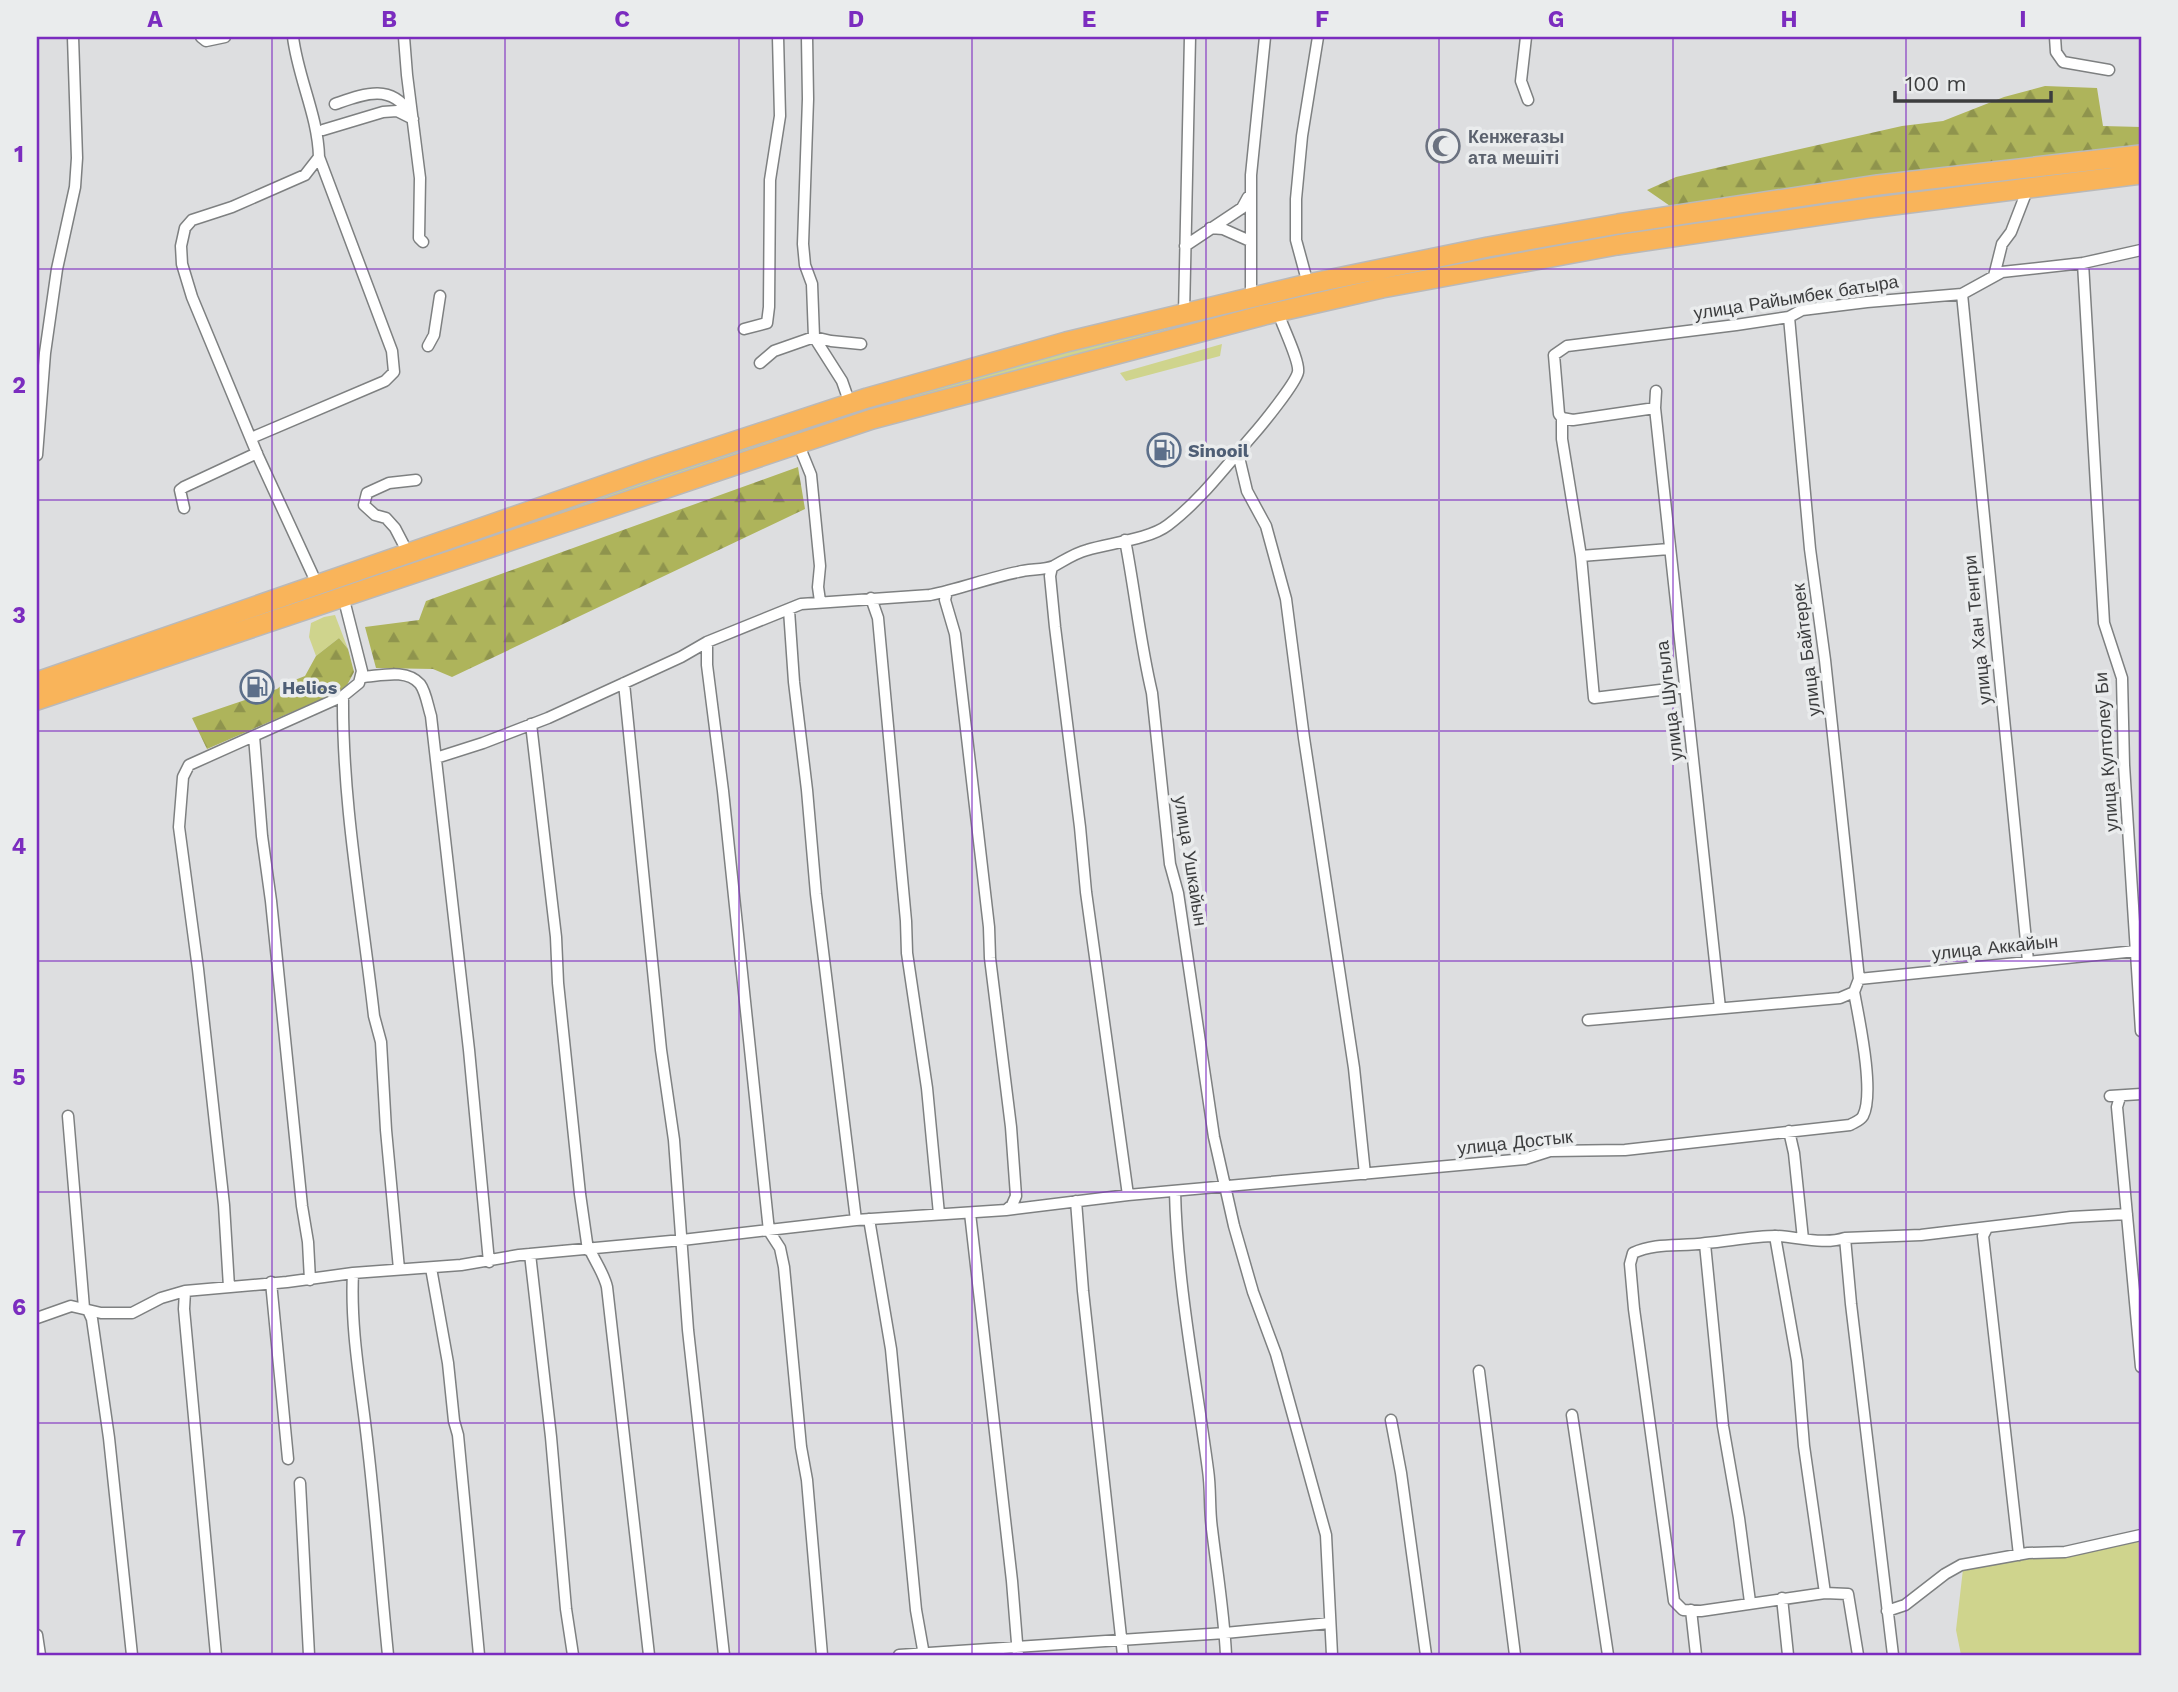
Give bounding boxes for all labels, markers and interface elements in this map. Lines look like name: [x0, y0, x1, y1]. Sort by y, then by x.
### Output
text: A: [147, 6, 163, 33]
text: B: [381, 6, 397, 33]
text: C: [614, 6, 630, 33]
text: D: [848, 6, 864, 33]
text: E: [1082, 6, 1096, 33]
text: F: [1315, 6, 1329, 33]
text: G: [1548, 6, 1564, 33]
text: H: [1780, 6, 1798, 33]
text: I: [2019, 6, 2027, 33]
scale bar: [1895, 60, 2050, 104]
text: 100 m: [1905, 71, 1967, 96]
place label: Кенжеғазы ата мешіті: [1468, 126, 1564, 168]
mosque icon: Кенжеғазы ата мешіті: [1424, 127, 1462, 165]
text: 1: [14, 141, 24, 168]
street label: улица Райымбек батыра: [1692, 270, 1901, 324]
text: 2: [12, 372, 26, 399]
fuel station icon: Sinooil: [1145, 431, 1183, 469]
place label: Sinooil: [1188, 440, 1249, 461]
street label: улица Хан Тенгри: [1959, 554, 1995, 706]
street label: улица Байтерек: [1787, 582, 1825, 718]
text: 3: [12, 602, 26, 629]
street label: улица Шугыла: [1651, 639, 1687, 762]
fuel station icon: Helios: [238, 668, 276, 706]
street label: улица Култолеу Би: [2090, 671, 2122, 833]
place label: Helios: [282, 677, 338, 698]
street label: улица Ушкайын: [1170, 794, 1212, 928]
text: 4: [12, 833, 27, 860]
street label: улица Аккайын: [1931, 930, 2059, 964]
text: 5: [12, 1064, 26, 1091]
street label: улица Достык: [1456, 1125, 1574, 1159]
text: 6: [12, 1294, 26, 1321]
text: 7: [12, 1525, 26, 1552]

